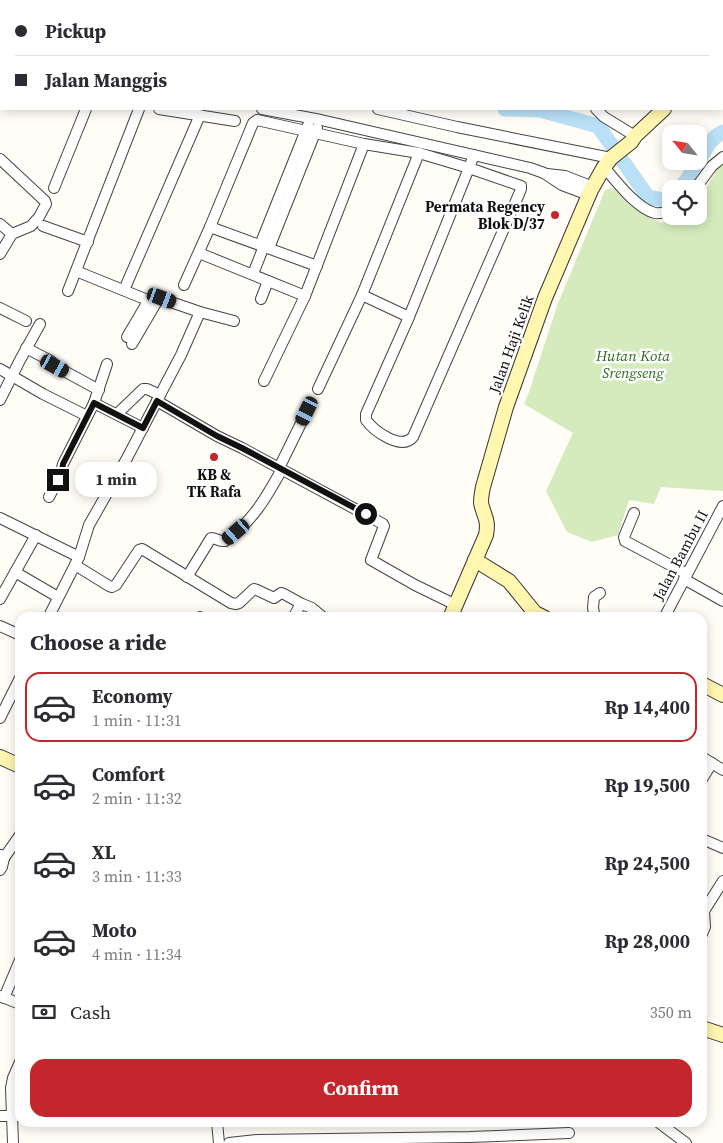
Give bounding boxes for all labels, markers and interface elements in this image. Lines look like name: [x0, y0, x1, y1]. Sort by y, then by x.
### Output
text: Pickup: [45, 18, 106, 44]
text: Jalan Manggis: [45, 67, 167, 93]
north arrow: [662, 125, 708, 170]
map controls: [662, 125, 707, 225]
button: locate: [662, 180, 707, 225]
place label: Permata Regency Blok D/37: [425, 196, 545, 234]
marker: Permata Regency Blok D/37: [549, 209, 561, 221]
car: [145, 286, 178, 310]
street label: Jalan Haji Kelik: [483, 291, 539, 397]
park label: Hutan Kota Srengseng: [595, 345, 670, 383]
car: [38, 352, 71, 380]
car: [293, 394, 320, 428]
marker: KB & TK Rafa: [208, 451, 220, 463]
callout: 1 min: [76, 462, 158, 498]
place label: KB & TK Rafa: [187, 464, 242, 502]
text: 1 min: [95, 468, 137, 490]
route end: [47, 469, 69, 491]
route start: [355, 503, 377, 525]
street label: Jalan Bambu II: [647, 506, 713, 605]
car: [219, 516, 252, 548]
text: Choose a ride: [30, 627, 167, 657]
text: Economy: [92, 683, 173, 709]
icon: car: [32, 685, 77, 730]
text: Rp 14,400: [604, 694, 690, 720]
text: 1 min · 11:31: [92, 709, 182, 731]
text: Comfort: [92, 761, 165, 787]
icon: car: [32, 763, 77, 808]
text: Rp 19,500: [604, 772, 690, 798]
text: 2 min · 11:32: [92, 787, 182, 809]
text: XL: [92, 839, 115, 865]
icon: car: [32, 841, 77, 886]
text: Rp 24,500: [604, 850, 690, 876]
text: 3 min · 11:33: [92, 865, 182, 887]
text: Moto: [92, 917, 137, 943]
icon: car: [32, 919, 77, 964]
text: Rp 28,000: [604, 928, 690, 954]
text: 4 min · 11:34: [92, 943, 182, 965]
icon: cash: [30, 998, 58, 1026]
text: Cash: [70, 999, 111, 1025]
text: 350 m: [650, 1001, 692, 1023]
button: Confirm: [30, 1059, 692, 1117]

